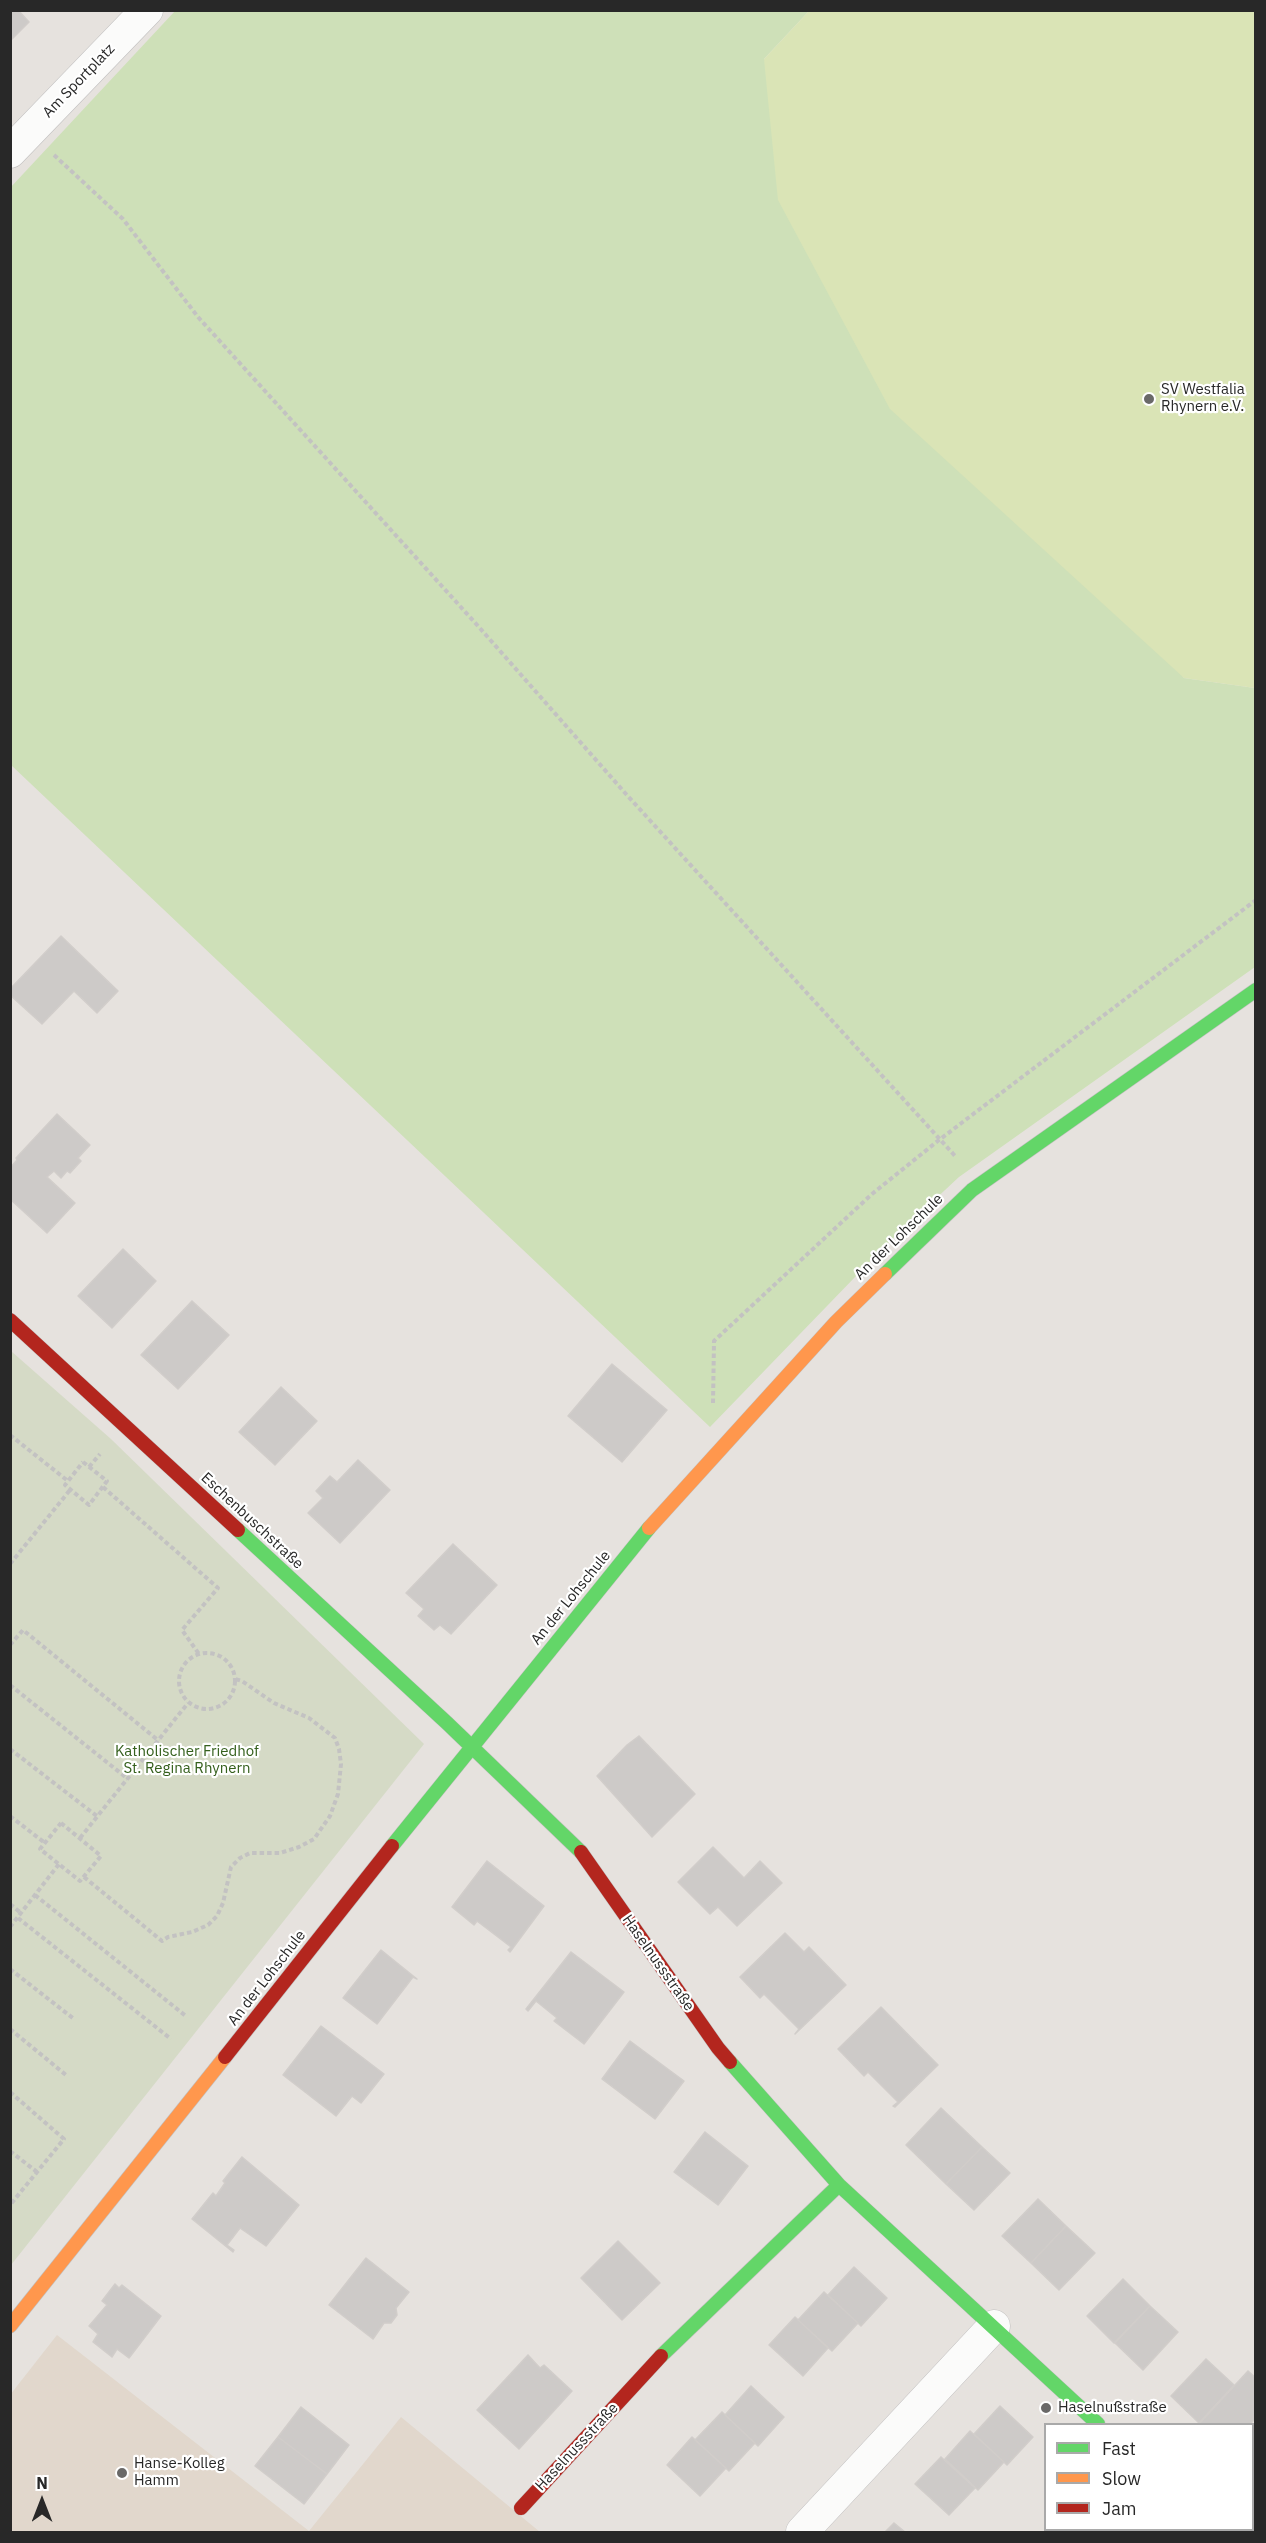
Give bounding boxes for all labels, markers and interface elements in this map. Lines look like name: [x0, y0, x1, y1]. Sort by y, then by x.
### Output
street label: Am Sportplatz: [39, 40, 119, 122]
place label: SV Westfalia Rhynern e.V.: [1161, 381, 1245, 416]
marker: SV Westfalia Rhynern e.V.: [1142, 392, 1156, 406]
street label: An der Lohschule: [851, 1190, 947, 1284]
street label: Eschenbuschstraße: [197, 1469, 307, 1573]
street label: An der Lohschule: [527, 1547, 615, 1649]
park label: Katholischer Friedhof St. Regina Rhynern: [115, 1743, 259, 1778]
street label: Haselnussstraße: [618, 1911, 698, 2015]
street label: An der Lohschule: [224, 1927, 310, 2029]
street label: Haselnussstraße: [532, 2399, 622, 2495]
place label: Haselnußstraße: [1058, 2399, 1167, 2417]
marker: Haselnußstraße: [1039, 2401, 1053, 2415]
legend: [1044, 2423, 1254, 2531]
text: Fast: [1102, 2437, 1136, 2460]
place label: Hanse-Kolleg Hamm: [134, 2455, 225, 2490]
marker: Hanse-Kolleg Hamm: [115, 2466, 129, 2480]
text: Slow: [1102, 2467, 1141, 2490]
north arrow: [12, 2471, 72, 2531]
text: N: [36, 2473, 48, 2493]
text: Jam: [1102, 2497, 1137, 2520]

